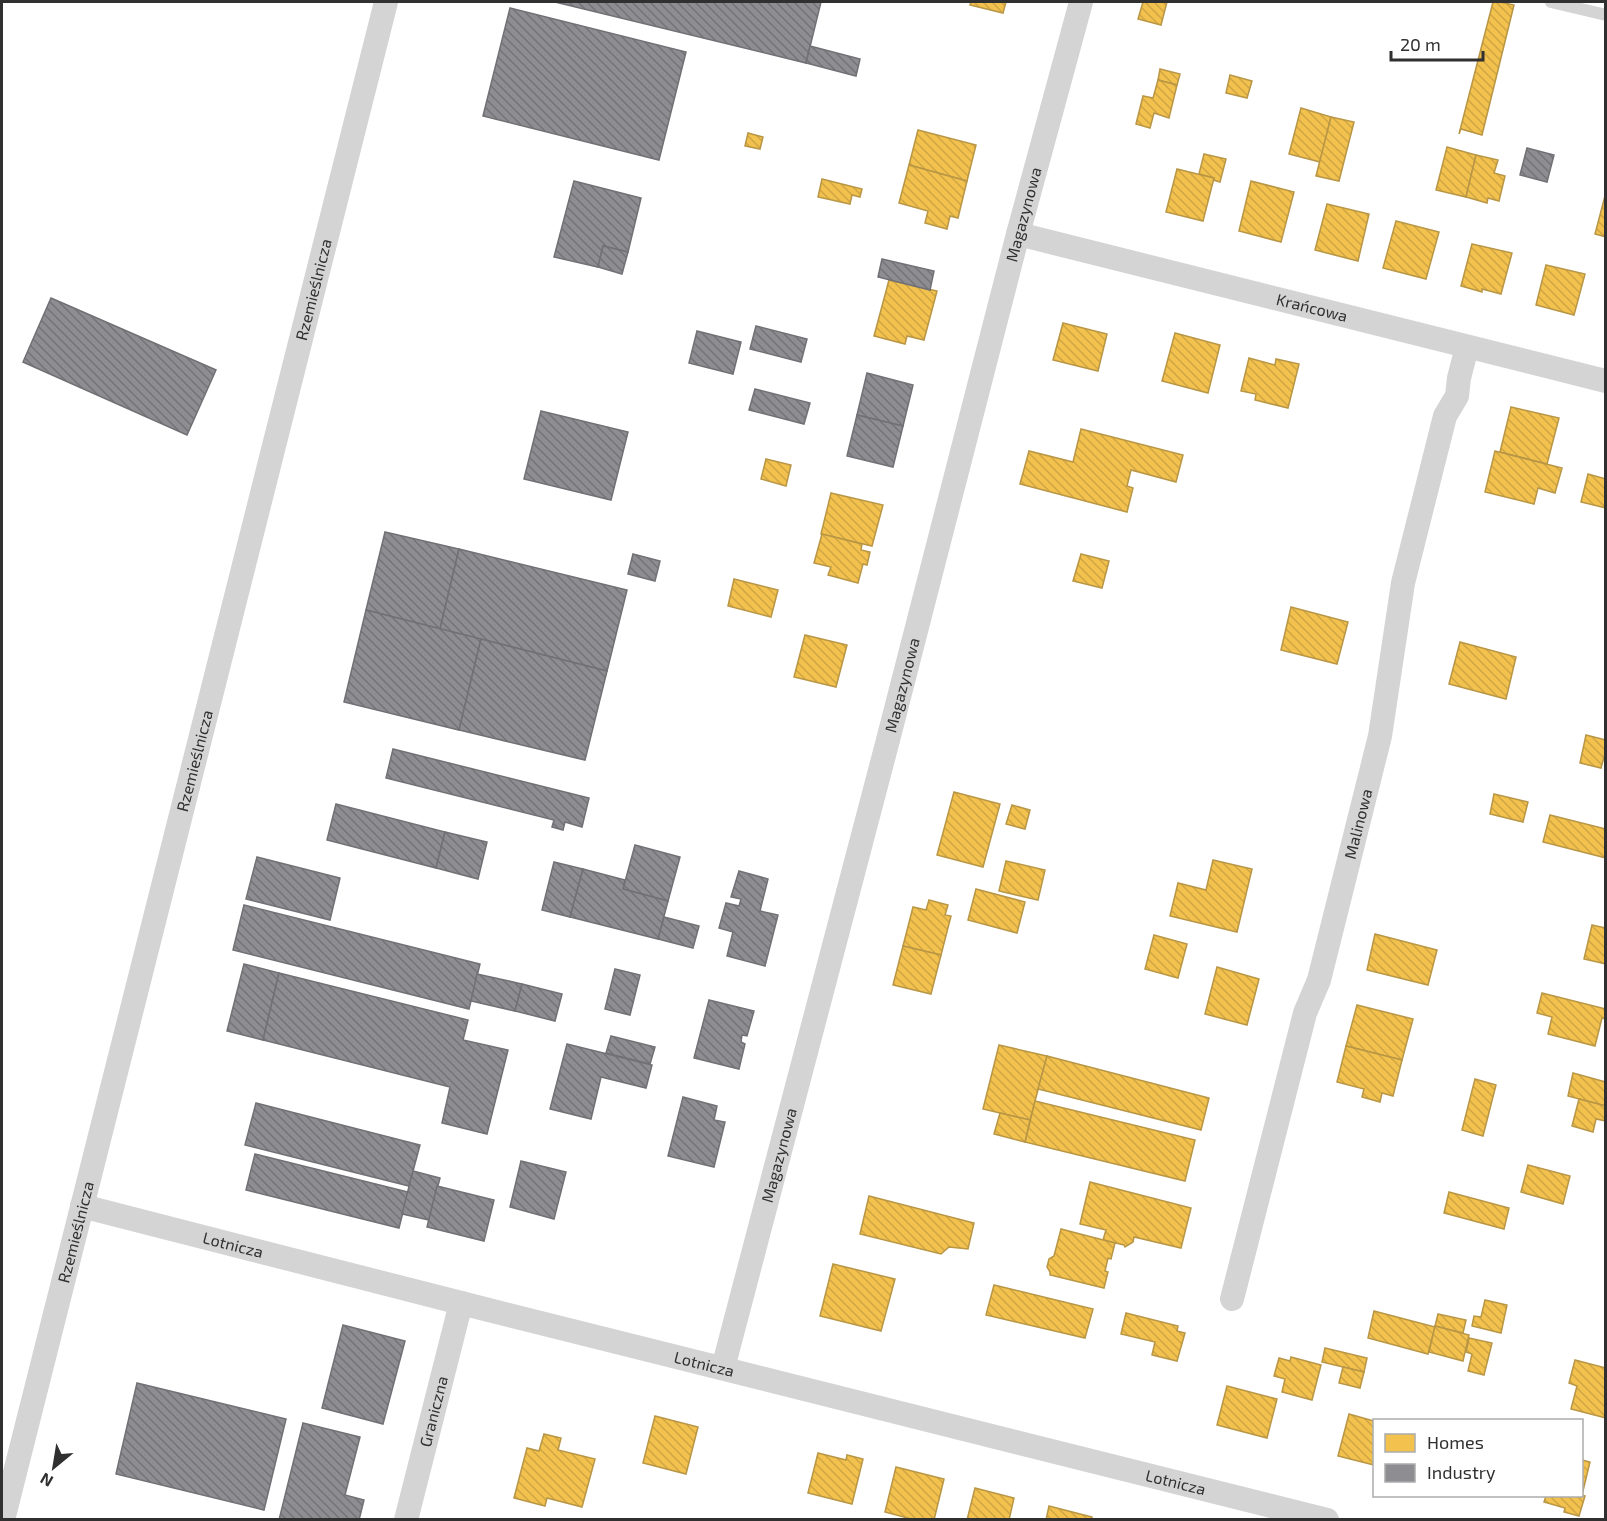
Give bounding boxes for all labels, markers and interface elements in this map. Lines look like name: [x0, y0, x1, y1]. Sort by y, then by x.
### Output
scale bar: [1391, 24, 1482, 62]
text: 20 m: [1400, 33, 1441, 55]
street label: Magazynowa: [1001, 165, 1045, 264]
street label: Rzemieślnicza: [291, 237, 335, 342]
street label: Krańcowa: [1275, 289, 1350, 325]
street label: Magazynowa: [880, 635, 923, 735]
street label: Rzemieślnicza: [172, 708, 216, 814]
street label: Malinowa: [1340, 787, 1375, 861]
street label: Magazynowa: [757, 1106, 800, 1205]
street label: Rzemieślnicza: [53, 1179, 97, 1285]
street label: Lotnicza: [201, 1227, 265, 1261]
street label: Lotnicza: [672, 1347, 736, 1380]
street label: Graniczna: [415, 1374, 451, 1449]
legend: [1373, 1419, 1583, 1497]
text: Homes: [1427, 1431, 1484, 1453]
north arrow: [24, 1437, 84, 1497]
text: Industry: [1427, 1461, 1496, 1483]
street label: Lotnicza: [1144, 1465, 1208, 1498]
text: N: [36, 1469, 56, 1492]

